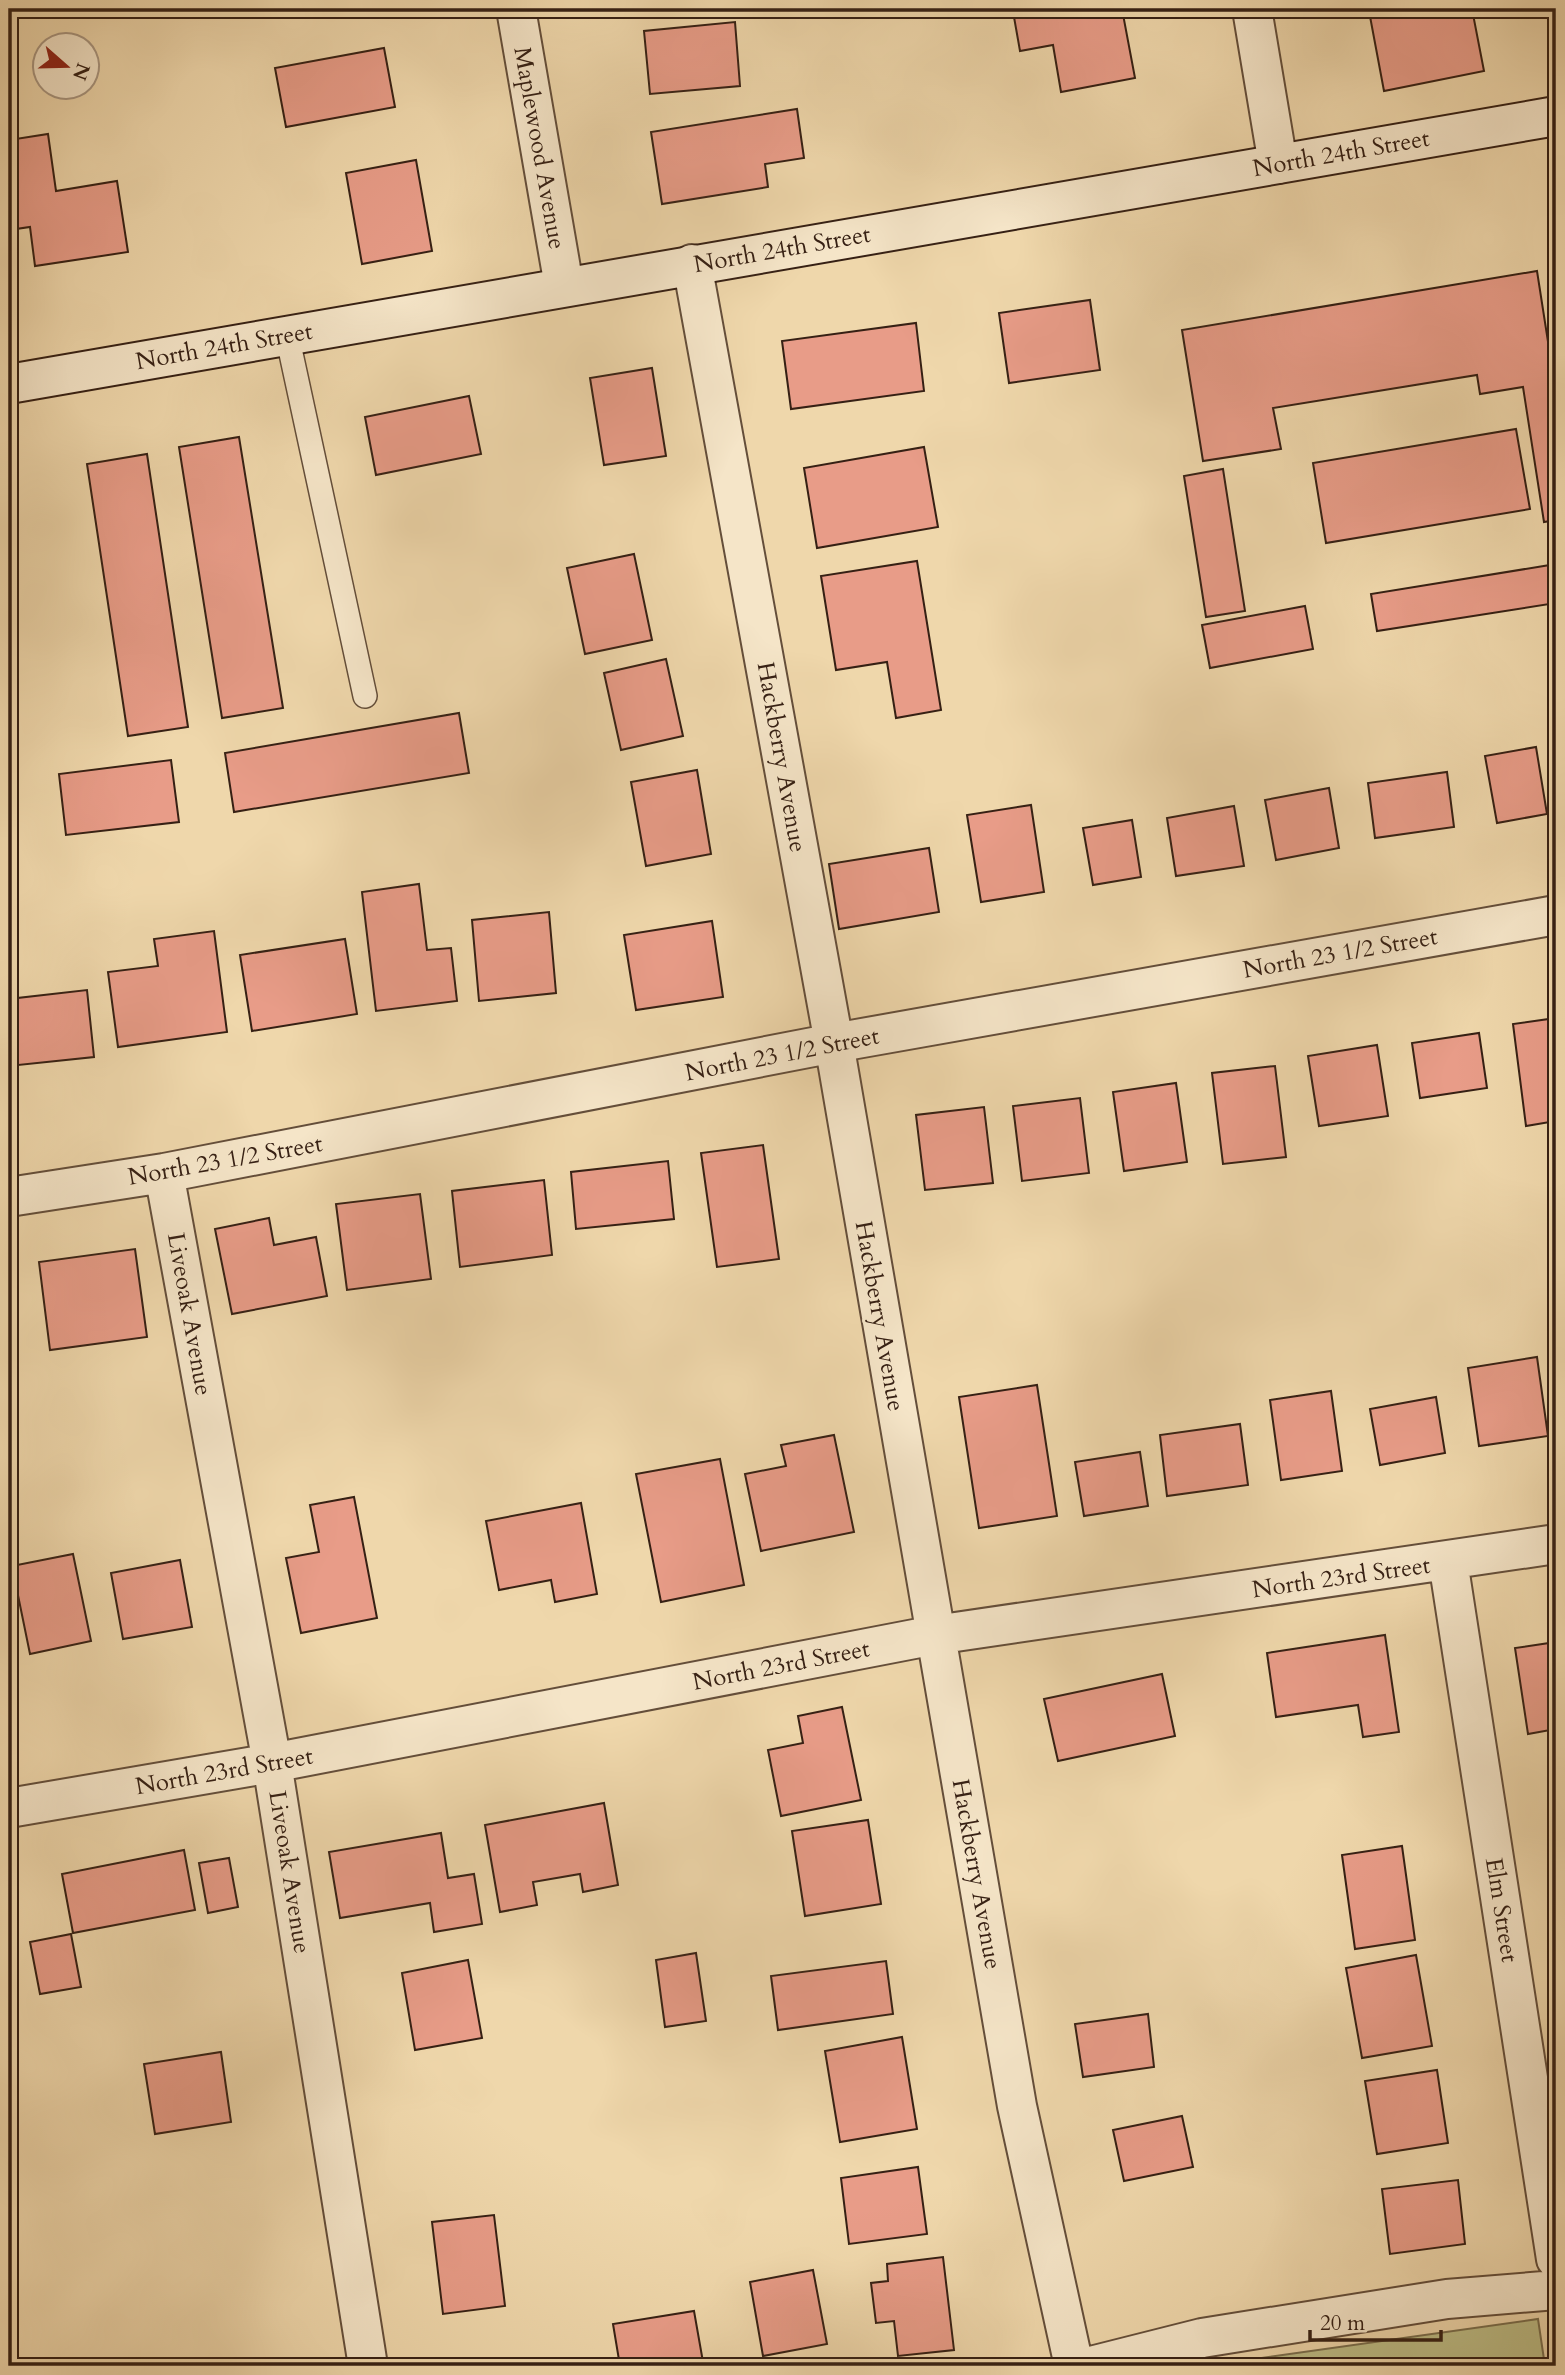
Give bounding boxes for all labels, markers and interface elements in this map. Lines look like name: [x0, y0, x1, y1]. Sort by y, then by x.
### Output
north arrow: [32, 32, 102, 102]
street label: Maplewood Avenue: [505, 44, 574, 252]
text: N: [66, 59, 96, 84]
street label: North 24th Street: [1250, 122, 1432, 185]
street label: North 24th Street: [691, 218, 873, 281]
street label: North 24th Street: [133, 315, 315, 378]
street label: Hackberry Avenue: [749, 659, 814, 855]
street label: North 23 1/2 Street: [1240, 920, 1440, 987]
street label: North 23 1/2 Street: [682, 1019, 882, 1089]
street label: North 23 1/2 Street: [125, 1127, 325, 1194]
street label: Hackberry Avenue: [847, 1218, 912, 1414]
street label: Liveoak Avenue: [159, 1230, 220, 1398]
street label: North 23rd Street: [1250, 1549, 1433, 1606]
street label: North 23rd Street: [690, 1632, 873, 1699]
street label: North 23rd Street: [133, 1740, 316, 1803]
street label: Hackberry Avenue: [944, 1776, 1009, 1972]
street label: Liveoak Avenue: [260, 1788, 319, 1956]
street label: Elm Street: [1477, 1855, 1526, 1965]
scale bar: [1310, 2298, 1441, 2342]
text: 20 m: [1320, 2309, 1365, 2338]

